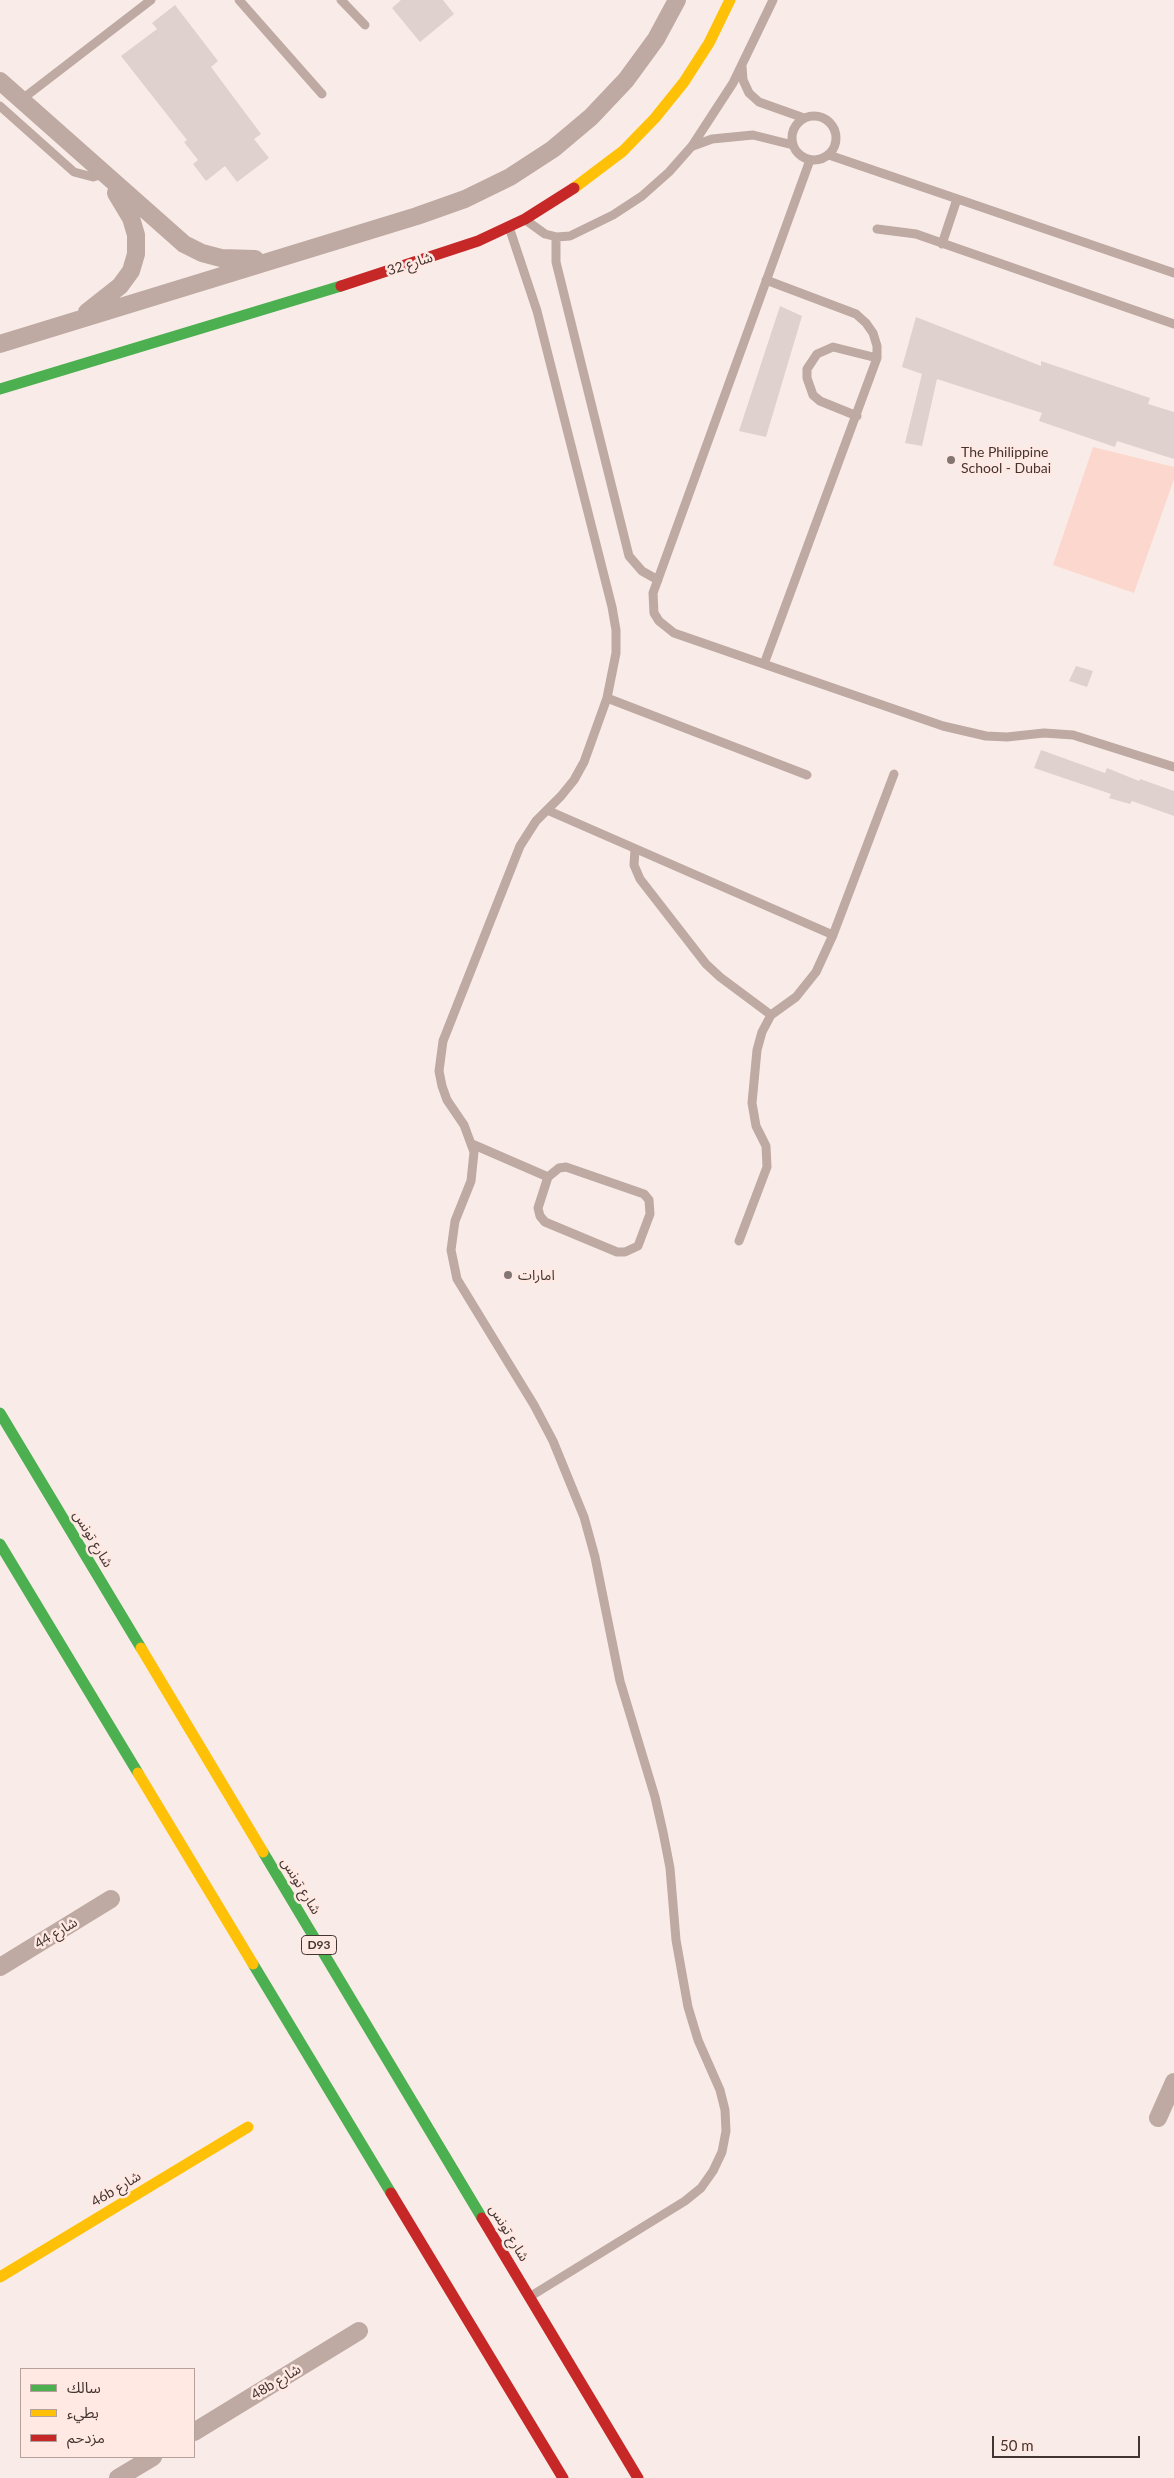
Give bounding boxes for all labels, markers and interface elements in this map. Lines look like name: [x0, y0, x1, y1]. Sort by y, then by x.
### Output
street label: شارع 32: [385, 249, 435, 279]
place label: The Philippine School - Dubai: [961, 444, 1051, 477]
marker: The Philippine School - Dubai: [945, 454, 957, 466]
place label: امارات: [518, 1267, 555, 1283]
marker: امارات: [502, 1269, 514, 1281]
street label: شارع تونس: [70, 1508, 116, 1570]
street label: شارع تونس: [278, 1855, 324, 1917]
street label: شارع 44: [31, 1914, 81, 1952]
road number: D93: [302, 1936, 336, 1954]
street label: 46b شارع: [88, 2168, 144, 2210]
street label: شارع تونس: [486, 2202, 532, 2264]
street label: 48b شارع: [248, 2361, 304, 2403]
legend: [20, 2368, 195, 2458]
text: سالك: [67, 2378, 101, 2396]
text: بطيء: [67, 2403, 99, 2421]
scale bar: [994, 2426, 1142, 2458]
text: مزدحم: [67, 2428, 105, 2446]
text: 50 m: [1000, 2436, 1034, 2454]

